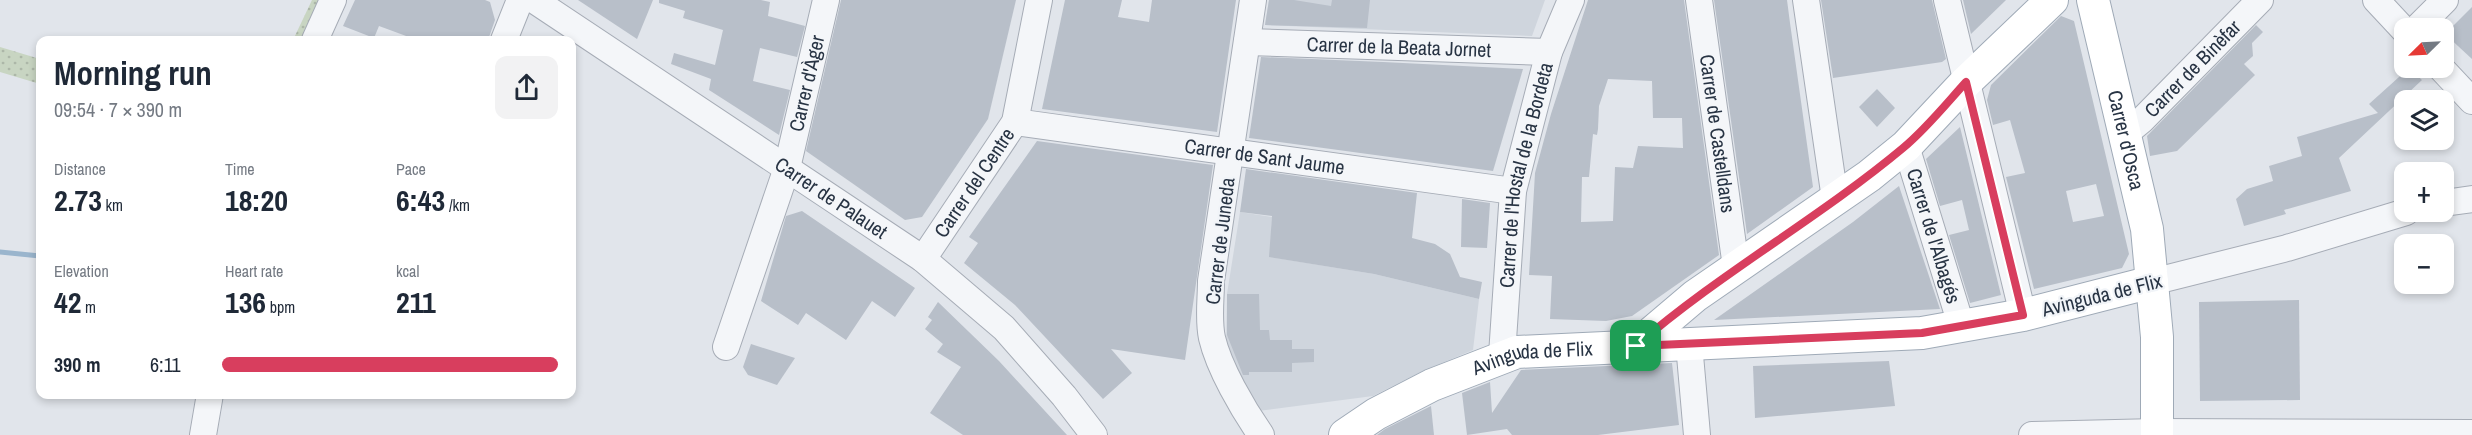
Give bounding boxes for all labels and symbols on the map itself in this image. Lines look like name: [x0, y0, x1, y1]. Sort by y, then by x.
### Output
street label: Carrer de Binèfar: [2138, 13, 2247, 123]
north arrow: [2394, 18, 2454, 78]
street label: Carrer de la Beata Jornet: [1306, 30, 1492, 63]
street label: Carrer d'Àger: [782, 32, 831, 134]
street label: Carrer de Castelldans: [1694, 53, 1742, 215]
street label: Carrer de l'Hostal de la Bordeta: [1493, 59, 1559, 289]
street label: Carrer d'Osca: [2102, 87, 2151, 193]
street label: Carrer del Centre: [927, 122, 1020, 242]
street label: Carrer de Sant Jaume: [1183, 132, 1346, 181]
street label: Carrer de Palauet: [770, 150, 893, 245]
street label: Carrer de l'Albagés: [1901, 165, 1968, 307]
street label: Carrer de Juneda: [1198, 176, 1241, 306]
street label: Avinguda de Flix: [2038, 266, 2165, 323]
pin: [1610, 320, 1661, 371]
street label: Avinguda de Flix: [1467, 334, 1594, 382]

